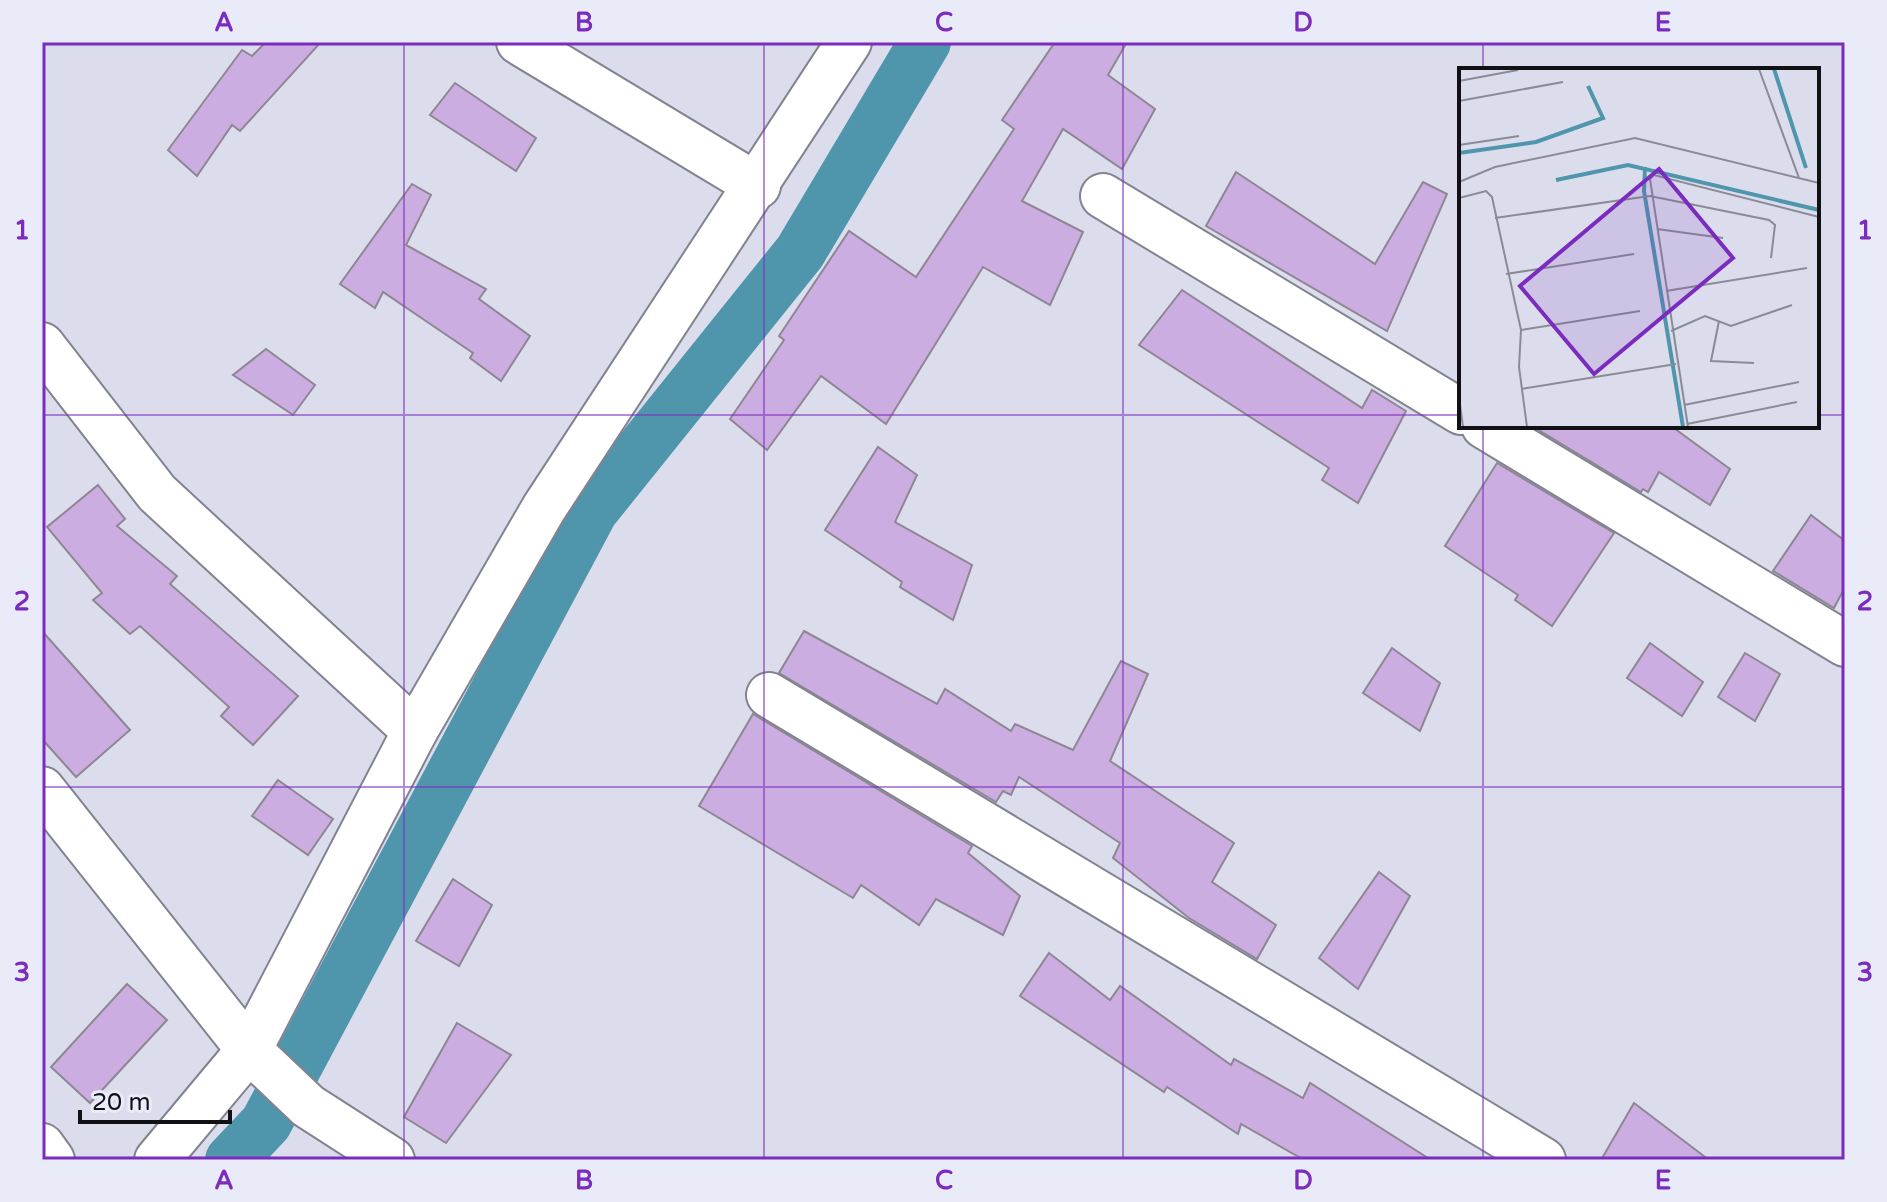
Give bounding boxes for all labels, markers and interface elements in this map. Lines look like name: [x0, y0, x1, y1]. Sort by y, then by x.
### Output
text: A: [214, 7, 234, 38]
text: B: [575, 7, 593, 38]
text: C: [935, 7, 953, 38]
text: D: [1293, 7, 1313, 38]
text: E: [1655, 7, 1671, 38]
inset map: [1459, 68, 1819, 428]
text: 1: [14, 215, 30, 246]
text: 1: [1857, 215, 1873, 246]
text: 2: [14, 586, 30, 617]
text: 2: [1857, 586, 1873, 617]
text: 3: [14, 957, 30, 988]
text: 3: [1857, 957, 1873, 988]
scale bar: [80, 1074, 230, 1124]
text: 20 m: [92, 1088, 150, 1117]
text: A: [214, 1165, 234, 1196]
text: B: [575, 1165, 593, 1196]
text: C: [935, 1165, 953, 1196]
text: D: [1293, 1165, 1313, 1196]
text: E: [1655, 1165, 1671, 1196]

